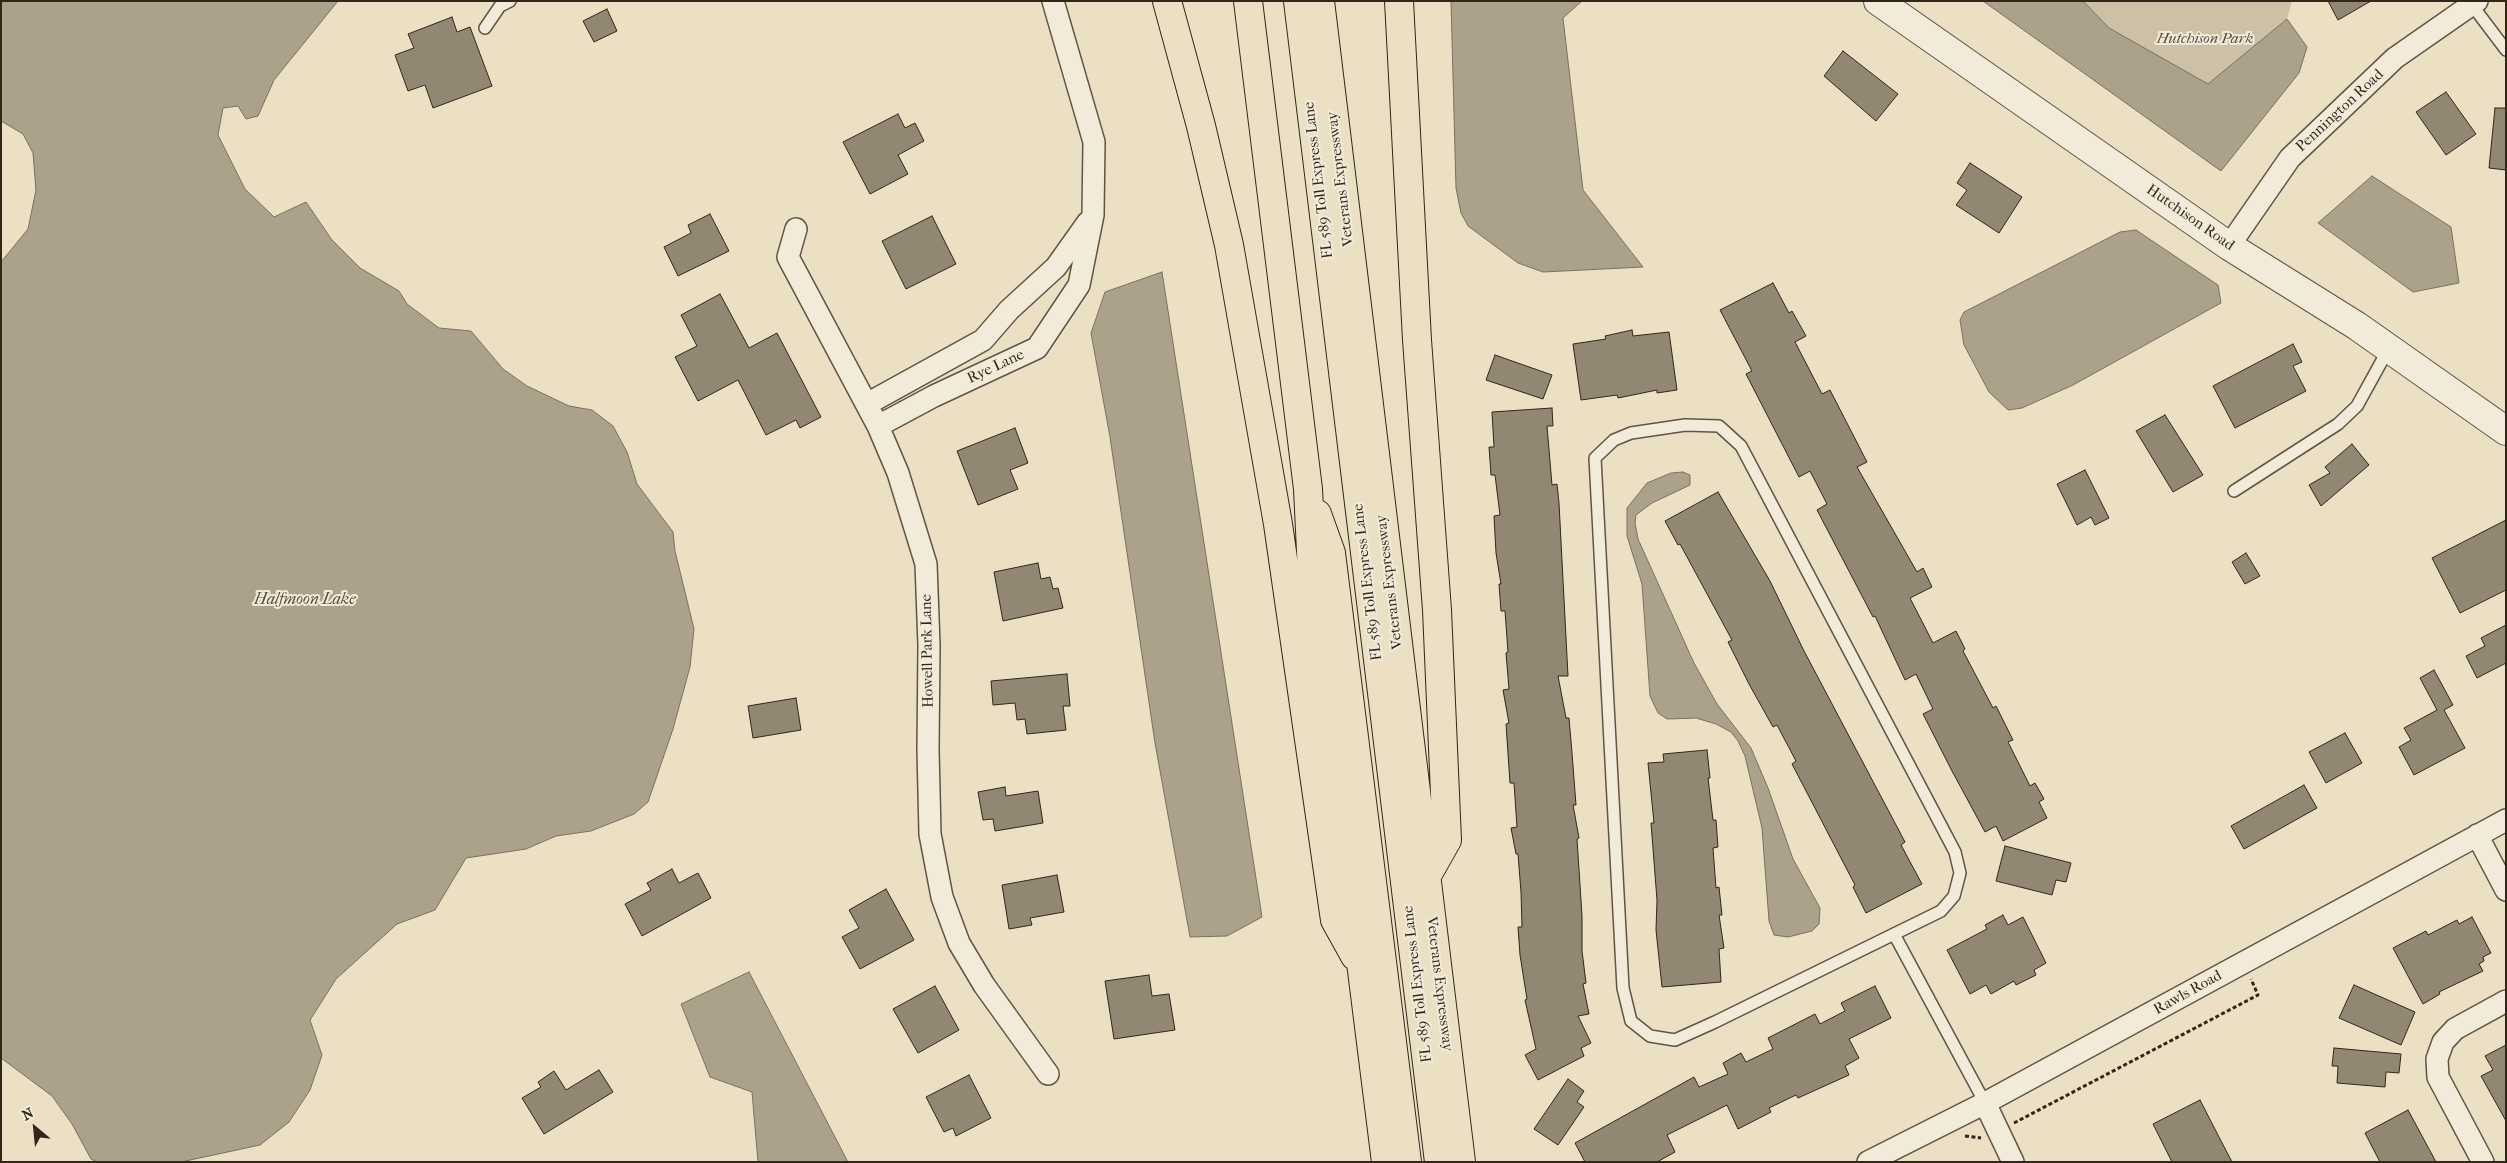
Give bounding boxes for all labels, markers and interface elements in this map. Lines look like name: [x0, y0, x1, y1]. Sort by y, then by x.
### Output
park label: Hutchison Park: [2157, 30, 2253, 48]
street label: Pennington Road: [2293, 66, 2387, 156]
street label: FL 589 Toll Express Lane: [1300, 100, 1338, 260]
street label: Veterans Expressway: [1324, 111, 1358, 247]
street label: Hutchison Road: [2143, 181, 2237, 255]
street label: Rye Lane: [965, 346, 1027, 388]
street label: FL 589 Toll Express Lane: [1349, 502, 1387, 662]
street label: Veterans Expressway: [1373, 514, 1407, 650]
water label: Halfmoon Lake: [254, 590, 356, 610]
street label: Howell Park Lane: [918, 594, 938, 708]
street label: FL 589 Toll Express Lane: [1399, 904, 1437, 1064]
street label: Veterans Expressway: [1422, 916, 1456, 1052]
street label: Rawls Road: [2151, 967, 2225, 1019]
north arrow: [10, 1103, 60, 1153]
text: N: [19, 1104, 36, 1124]

